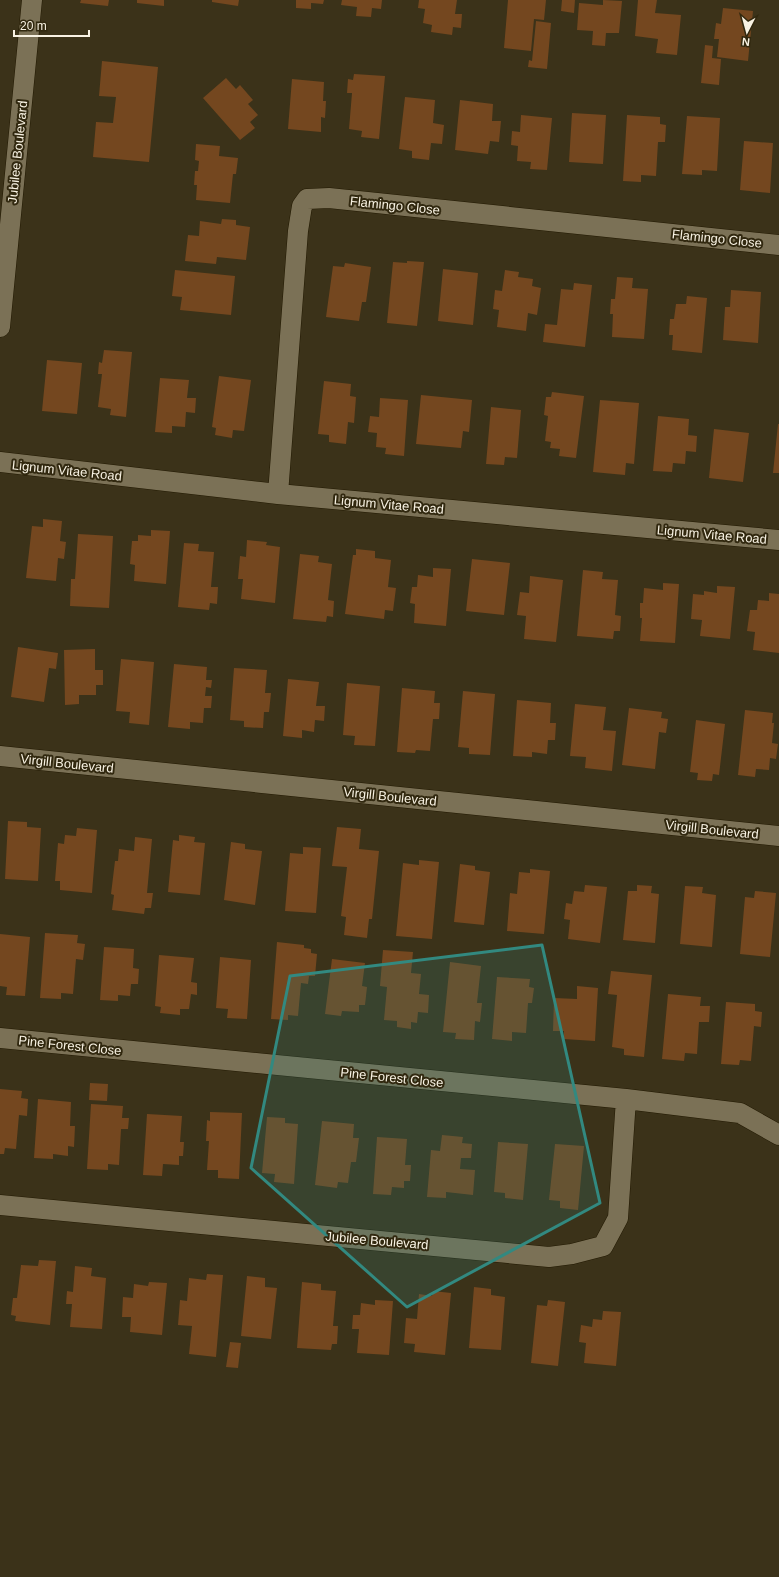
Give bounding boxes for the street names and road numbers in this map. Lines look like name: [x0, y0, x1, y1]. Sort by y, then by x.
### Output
street label: Jubilee Boulevard: [5, 100, 30, 204]
street label: Flamingo Close: [349, 193, 441, 218]
street label: Flamingo Close: [671, 226, 763, 251]
street label: Lignum Vitae Road: [11, 457, 123, 484]
street label: Lignum Vitae Road: [333, 492, 445, 517]
street label: Lignum Vitae Road: [656, 522, 768, 547]
street label: Virgill Boulevard: [20, 751, 114, 776]
street label: Virgill Boulevard: [343, 784, 437, 809]
street label: Virgill Boulevard: [665, 817, 759, 842]
street label: Pine Forest Close: [18, 1033, 122, 1058]
street label: Pine Forest Close: [340, 1065, 444, 1090]
street label: Jubilee Boulevard: [325, 1229, 429, 1252]

